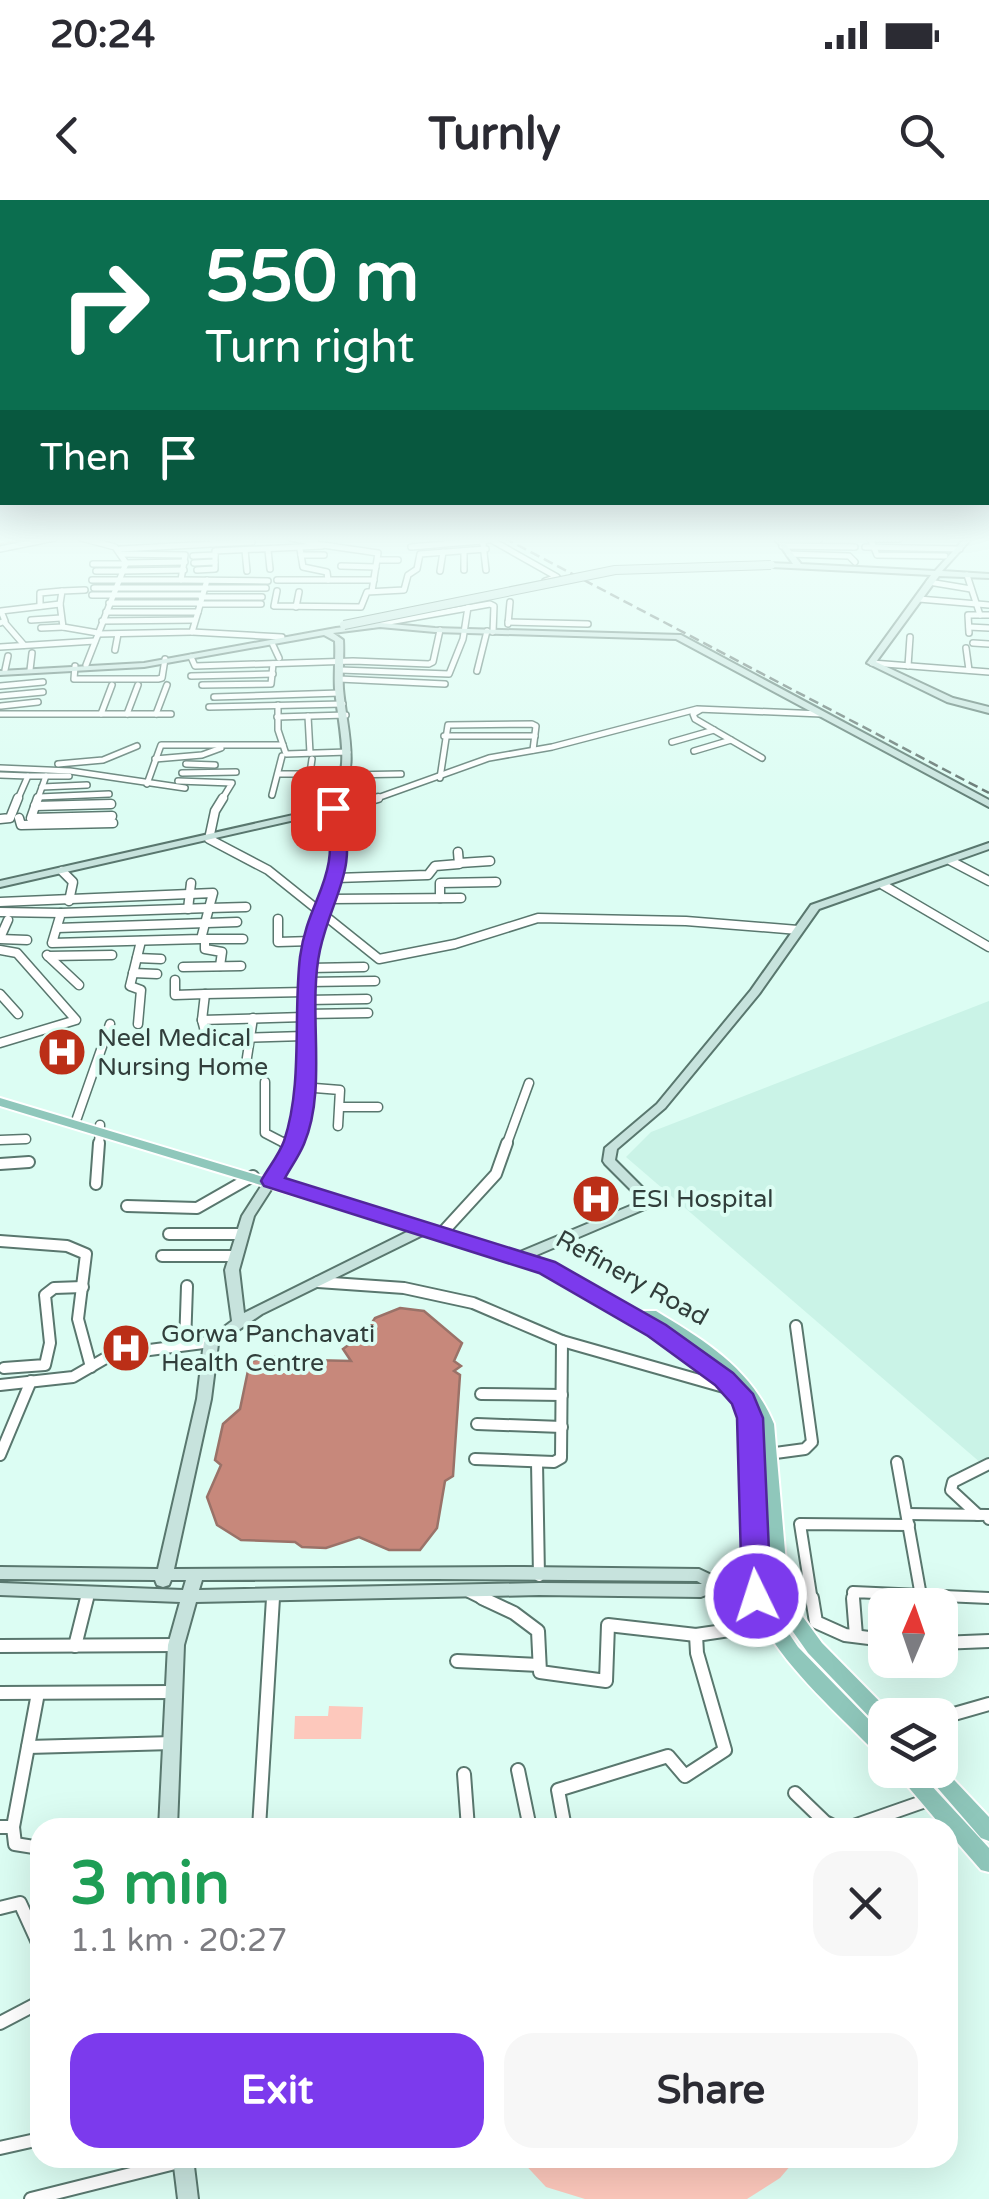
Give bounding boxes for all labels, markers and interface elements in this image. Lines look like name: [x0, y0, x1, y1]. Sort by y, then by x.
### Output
text: 20:24: [50, 12, 155, 58]
icon: back: [40, 108, 95, 163]
text: Turnly: [428, 108, 561, 162]
icon: search: [894, 108, 949, 163]
text: 550 m: [205, 236, 419, 320]
icon: right: [40, 240, 170, 370]
text: Turn right: [205, 321, 414, 375]
icon: arrive: [151, 430, 206, 485]
text: Then: [40, 435, 131, 481]
pin: [291, 766, 376, 851]
icon: arrive: [306, 781, 361, 836]
place label: Neel Medical Nursing Home: [97, 1023, 268, 1082]
hospital icon: Neel Medical Nursing Home: [36, 1026, 88, 1078]
hospital icon: ESI Hospital: [570, 1173, 622, 1225]
place label: ESI Hospital: [631, 1184, 774, 1214]
street label: Refinery Road: [551, 1224, 713, 1332]
place label: Gorwa Panchavati Health Centre: [161, 1319, 375, 1378]
hospital icon: Gorwa Panchavati Health Centre: [100, 1322, 152, 1374]
position arrow: [704, 1544, 808, 1648]
north arrow: [868, 1588, 958, 1678]
map controls: [868, 1588, 958, 1788]
button: layers: [868, 1698, 958, 1788]
text: 3 min: [70, 1848, 230, 1920]
button: close: [813, 1851, 918, 1956]
text: 1.1 km · 20:27: [70, 1922, 287, 1960]
button: Exit: [70, 2033, 484, 2148]
button: Share: [504, 2033, 918, 2148]

